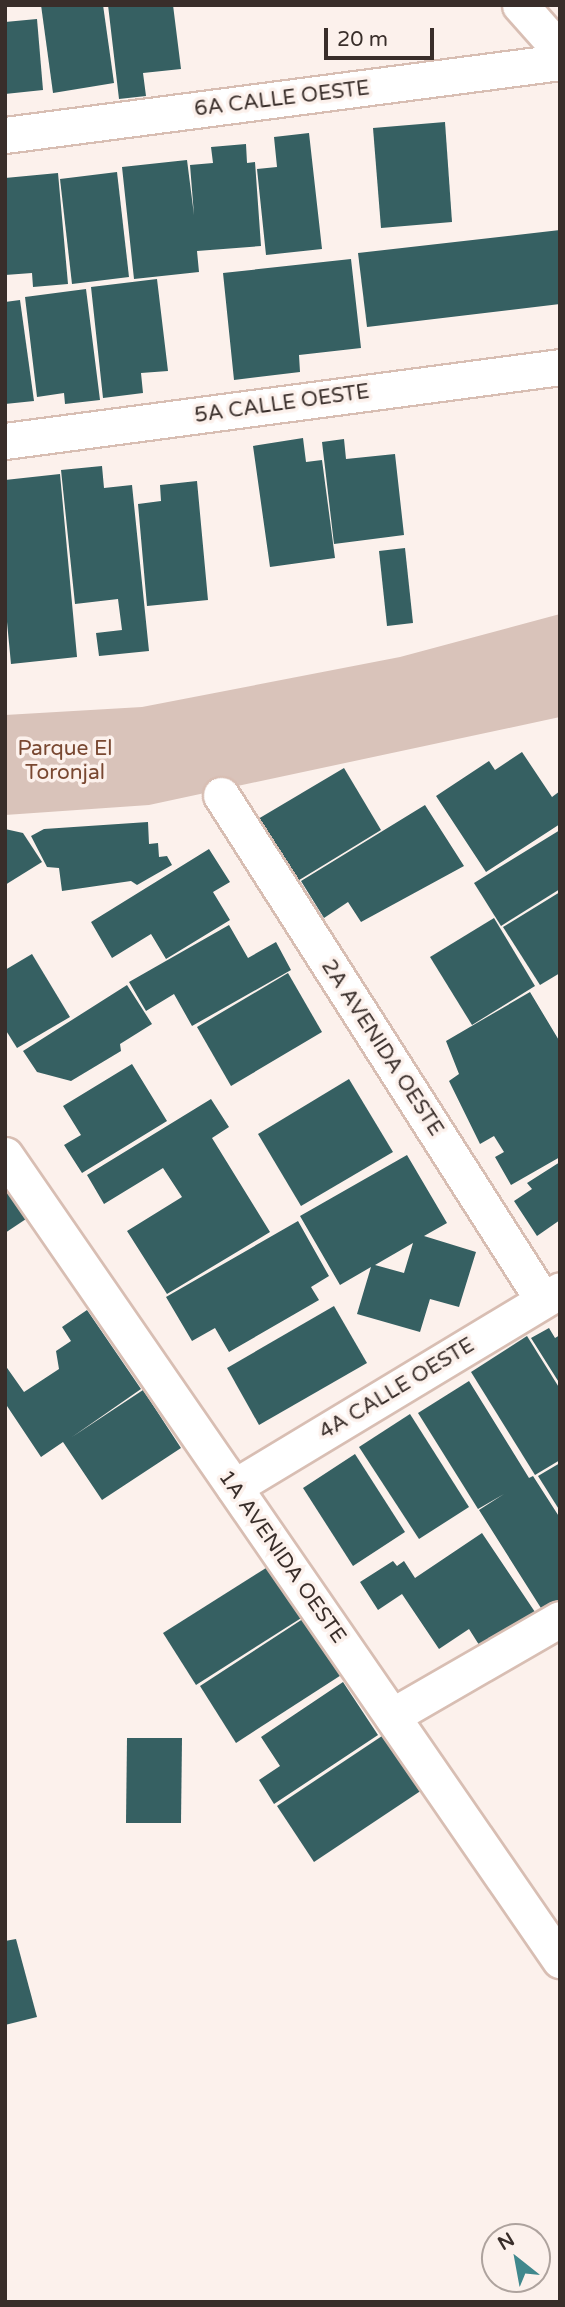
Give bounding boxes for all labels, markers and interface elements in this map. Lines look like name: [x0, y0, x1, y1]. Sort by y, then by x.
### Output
scale bar: [327, 14, 437, 58]
text: 20 m: [337, 27, 388, 52]
street label: 6A CALLE OESTE: [193, 76, 371, 122]
street label: 5A CALLE OESTE: [193, 379, 371, 429]
park label: Parque El Toronjal: [17, 736, 113, 786]
street label: 2A AVENIDA OESTE: [316, 955, 448, 1141]
street label: 4A CALLE OESTE: [315, 1333, 479, 1445]
street label: 1A AVENIDA OESTE: [213, 1466, 351, 1648]
north arrow: [481, 2223, 551, 2293]
text: N: [494, 2228, 518, 2255]

